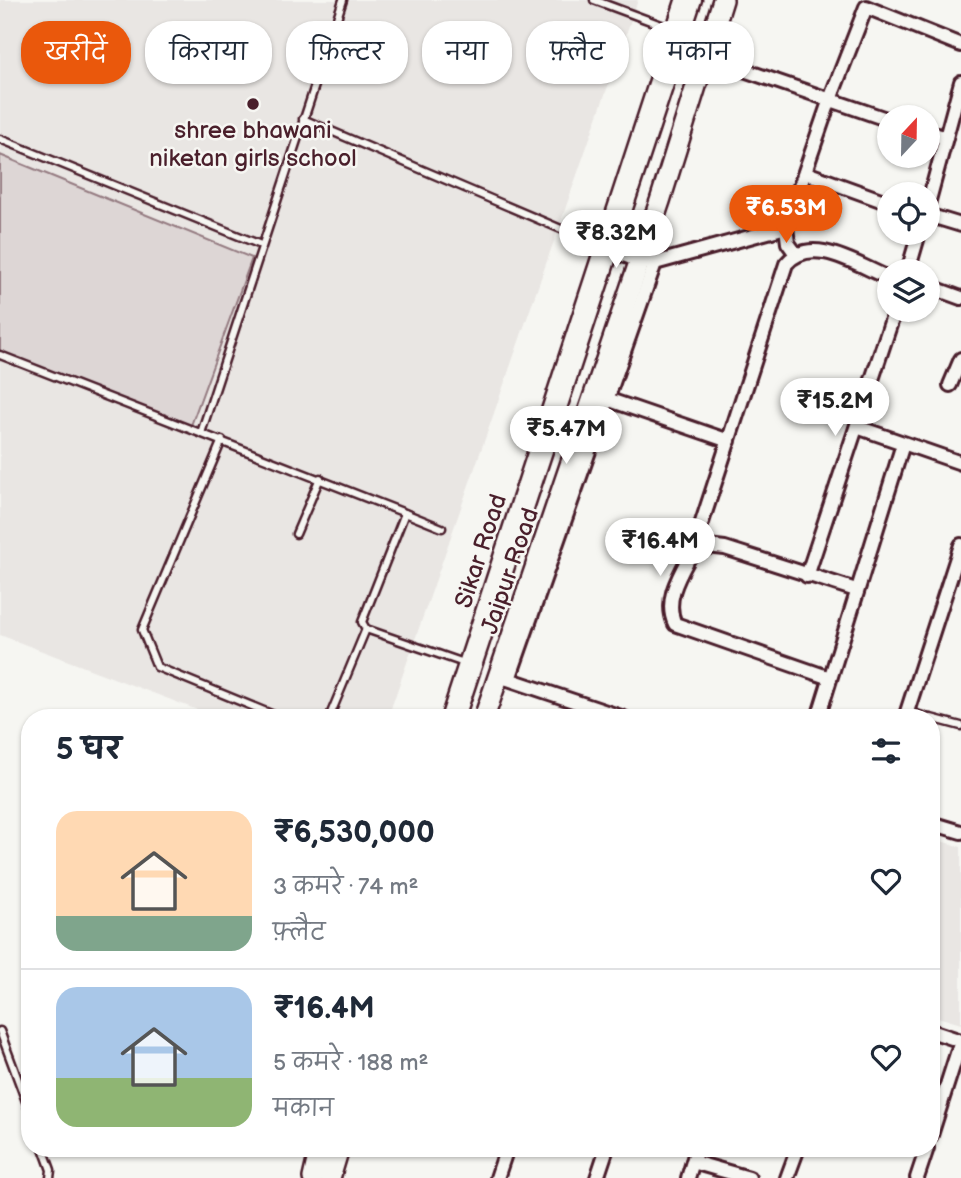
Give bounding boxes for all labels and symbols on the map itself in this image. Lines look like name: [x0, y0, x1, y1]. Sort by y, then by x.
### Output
marker: shree bhawani niketan girls school: [245, 96, 261, 112]
north arrow: [877, 105, 940, 168]
place label: shree bhawani niketan girls school: [149, 116, 357, 173]
pin: ₹6.53M: [729, 186, 843, 245]
pin: ₹8.32M: [559, 210, 673, 270]
pin: ₹15.2M: [778, 378, 892, 438]
pin: ₹5.47M: [509, 406, 623, 466]
street label: Sikar Road: [449, 490, 513, 612]
street label: Jaipur Road: [475, 504, 545, 638]
pin: ₹16.4M: [603, 518, 717, 578]

